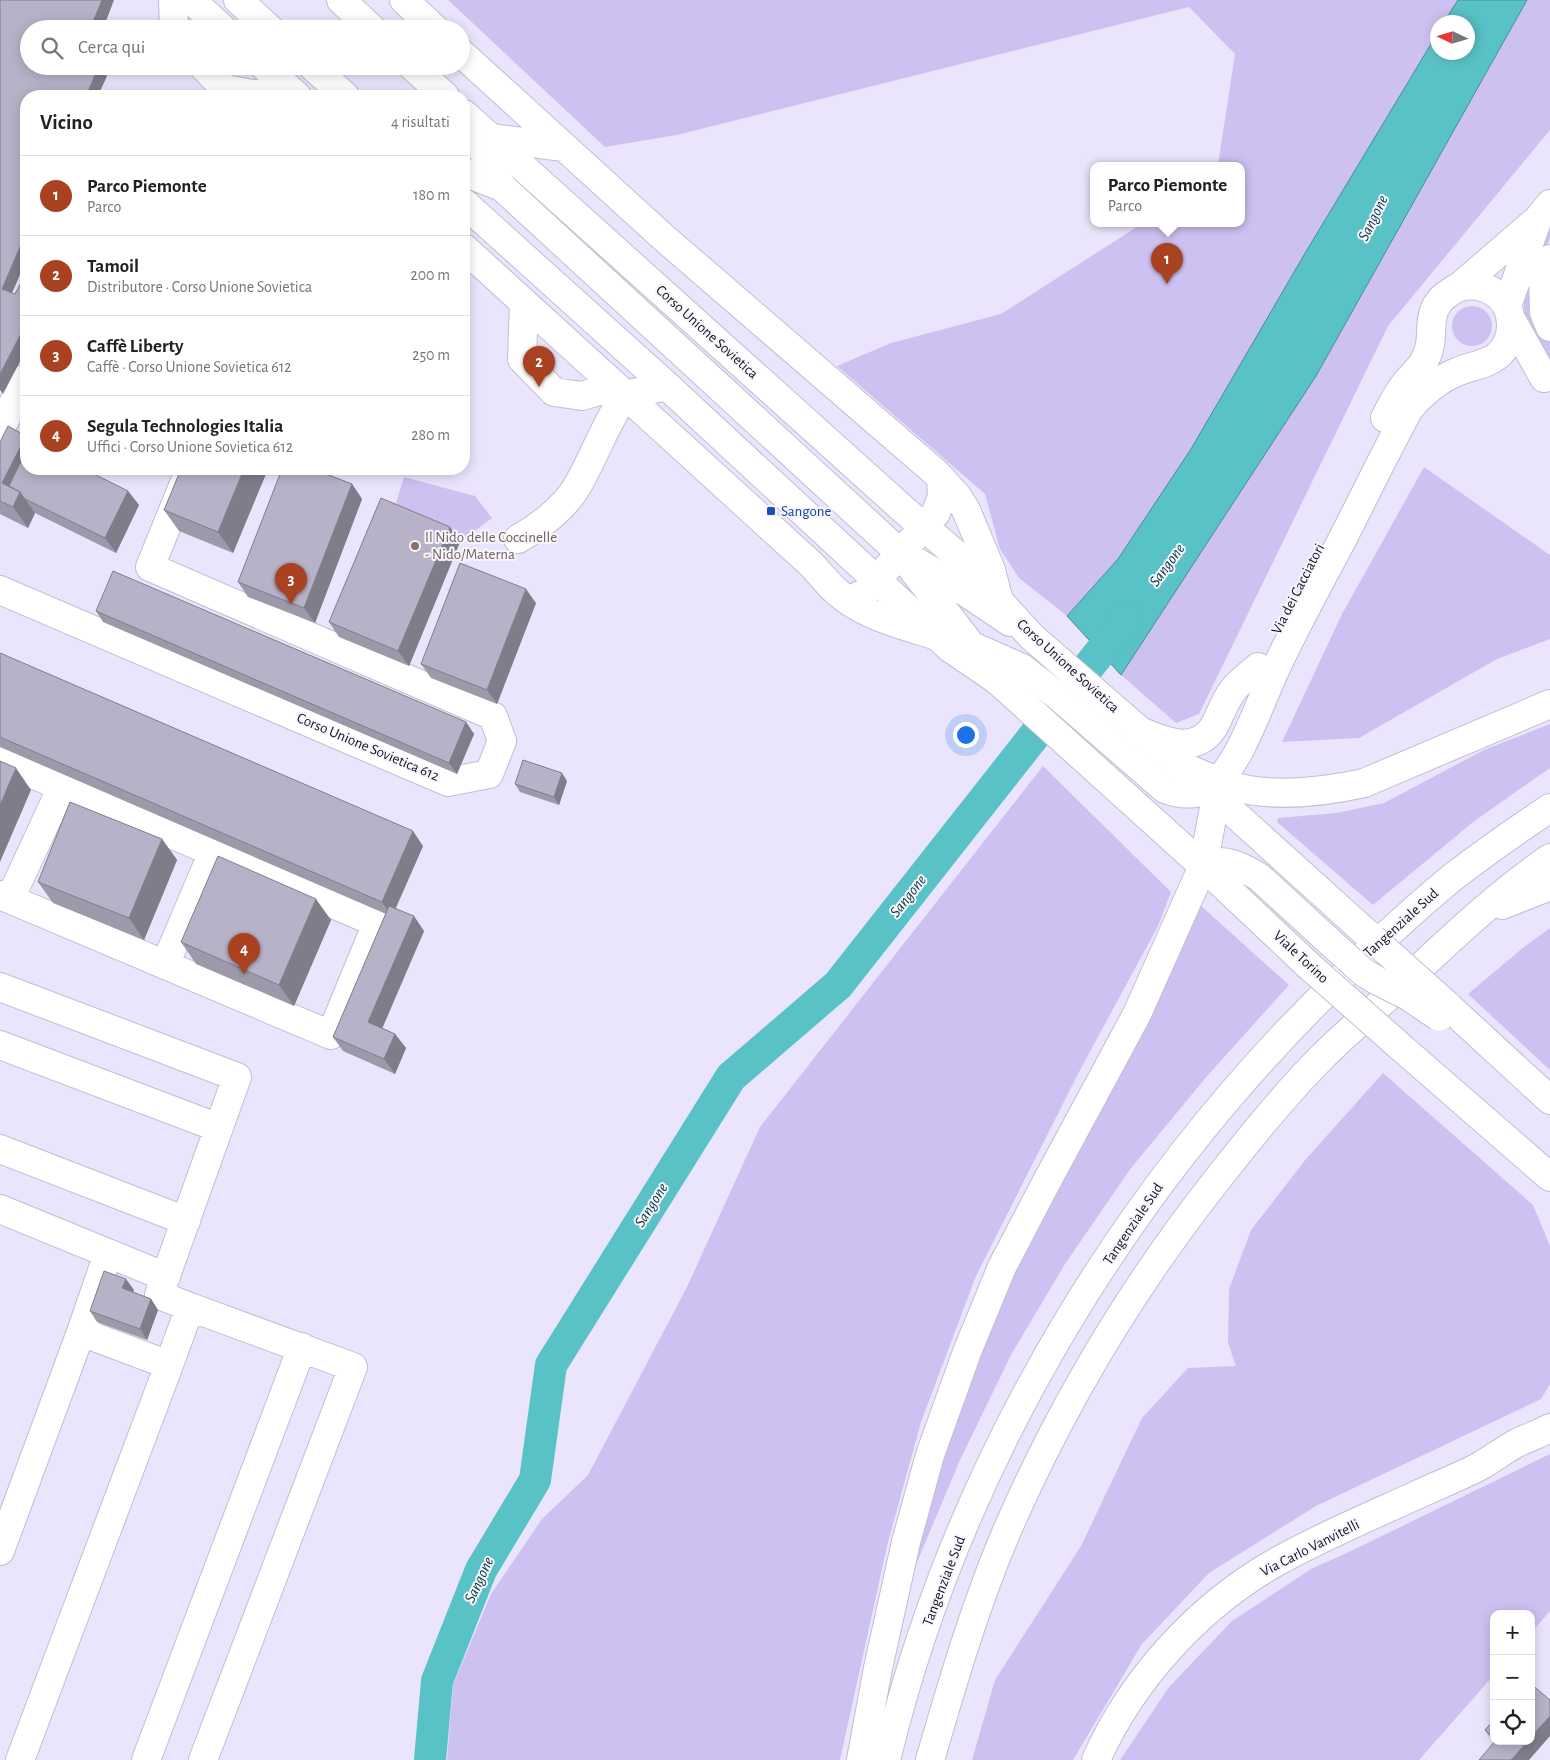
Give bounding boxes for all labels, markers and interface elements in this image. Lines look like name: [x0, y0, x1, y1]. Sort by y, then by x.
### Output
north arrow: [1430, 15, 1475, 60]
search box: [20, 20, 470, 75]
icon: search: [38, 34, 66, 62]
text: Cerca qui: [78, 38, 145, 57]
text: Vicino: [40, 112, 93, 133]
text: 4 risultati: [391, 114, 450, 130]
popup: [1090, 162, 1245, 227]
text: Parco Piemonte: [1108, 176, 1227, 195]
text: Parco Piemonte: [87, 177, 207, 196]
text: 1: [53, 187, 59, 203]
text: 180 m: [413, 187, 450, 203]
water label: Sangone: [1355, 193, 1391, 243]
text: Parco: [1108, 198, 1142, 214]
text: Parco: [87, 199, 121, 215]
pin: 1: [1151, 243, 1183, 284]
text: Tamoil: [87, 257, 139, 276]
text: 2: [52, 267, 60, 283]
text: 200 m: [410, 267, 450, 283]
text: Distributore · Corso Unione Sovietica: [87, 279, 312, 295]
street label: Corso Unione Sovietica: [653, 282, 761, 382]
text: Caffè Liberty: [87, 337, 184, 356]
pin: 2: [523, 346, 555, 387]
text: 3: [53, 347, 59, 363]
text: 250 m: [412, 347, 450, 363]
text: Caffè · Corso Unione Sovietica 612: [87, 359, 292, 375]
text: Segula Technologies Italia: [87, 417, 283, 436]
text: 4: [52, 427, 60, 443]
text: 280 m: [411, 427, 450, 443]
text: Uffici · Corso Unione Sovietica 612: [87, 439, 293, 455]
place label: Sangone: [781, 504, 832, 519]
marker: Sangone: [765, 505, 777, 517]
place label: Il Nido delle Coccinelle - Nido/Materna: [425, 530, 557, 562]
marker: Il Nido delle Coccinelle - Nido/Materna: [409, 540, 421, 552]
water label: Sangone: [1146, 541, 1188, 589]
street label: Via dei Cacciatori: [1269, 541, 1327, 637]
pin: 3: [275, 563, 307, 604]
street label: Corso Unione Sovietica: [1014, 616, 1122, 716]
street label: Corso Unione Sovietica 612: [295, 710, 442, 784]
your location: [953, 722, 979, 748]
water label: Sangone: [887, 872, 929, 920]
street label: Tangenziale Sud: [1361, 885, 1442, 960]
street label: Viale Torino: [1271, 928, 1331, 986]
pin: 4: [228, 933, 260, 974]
water label: Sangone: [631, 1180, 671, 1230]
street label: Tangenziale Sud: [1100, 1180, 1166, 1268]
street label: Via Carlo Vanvitelli: [1258, 1517, 1362, 1579]
street label: Tangenziale Sud: [920, 1534, 968, 1628]
water label: Sangone: [461, 1555, 497, 1605]
map controls: [1490, 1610, 1535, 1745]
button: +: [1490, 1610, 1535, 1655]
button: −: [1490, 1655, 1535, 1700]
button: locate: [1490, 1700, 1535, 1745]

